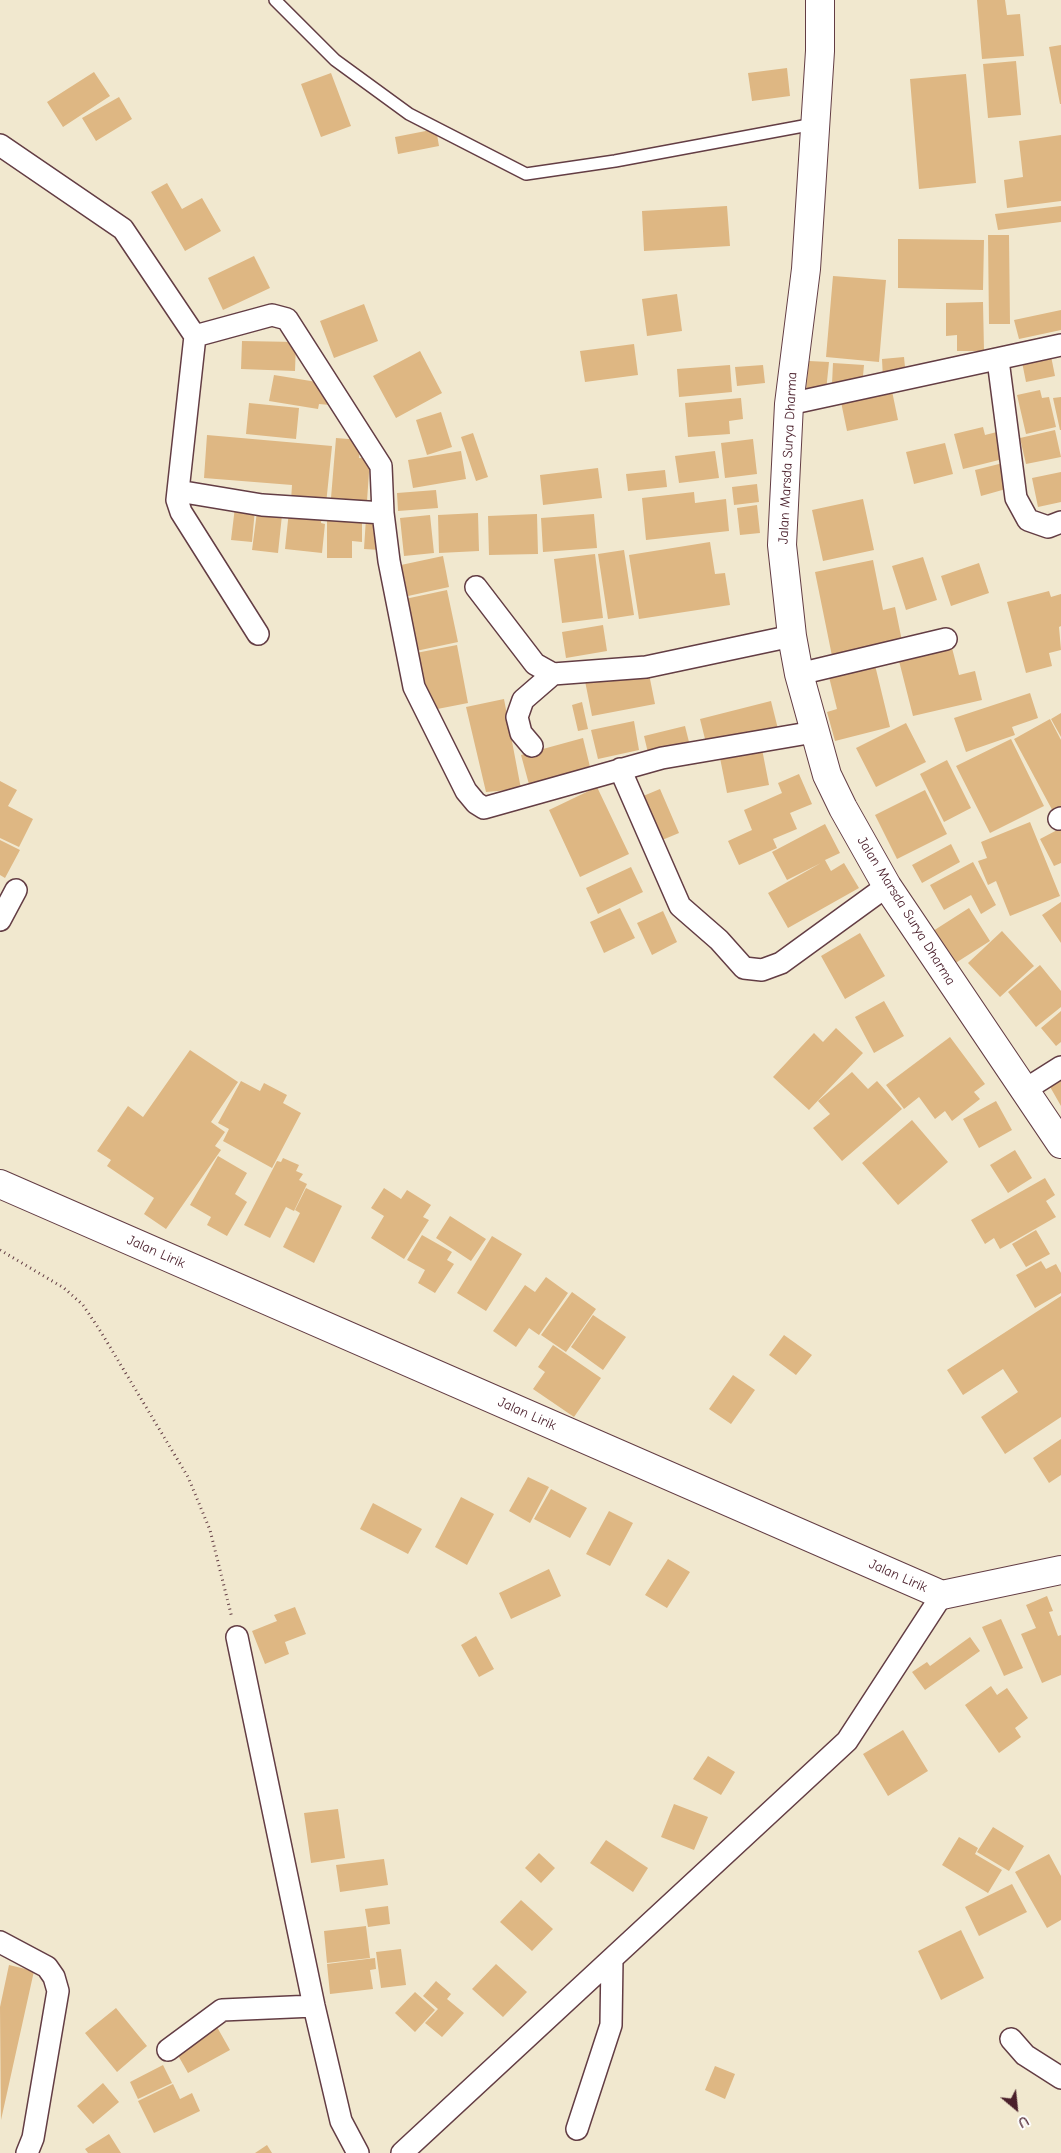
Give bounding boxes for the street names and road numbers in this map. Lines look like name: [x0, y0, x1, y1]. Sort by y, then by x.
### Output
street label: Jalan Marsda Surya Dharma: [775, 372, 801, 544]
street label: Jalan Marsda Surya Dharma: [853, 834, 959, 988]
street label: Jalan Lirik: [124, 1232, 188, 1272]
street label: Jalan Lirik: [495, 1394, 559, 1434]
street label: Jalan Lirik: [866, 1556, 930, 1596]

